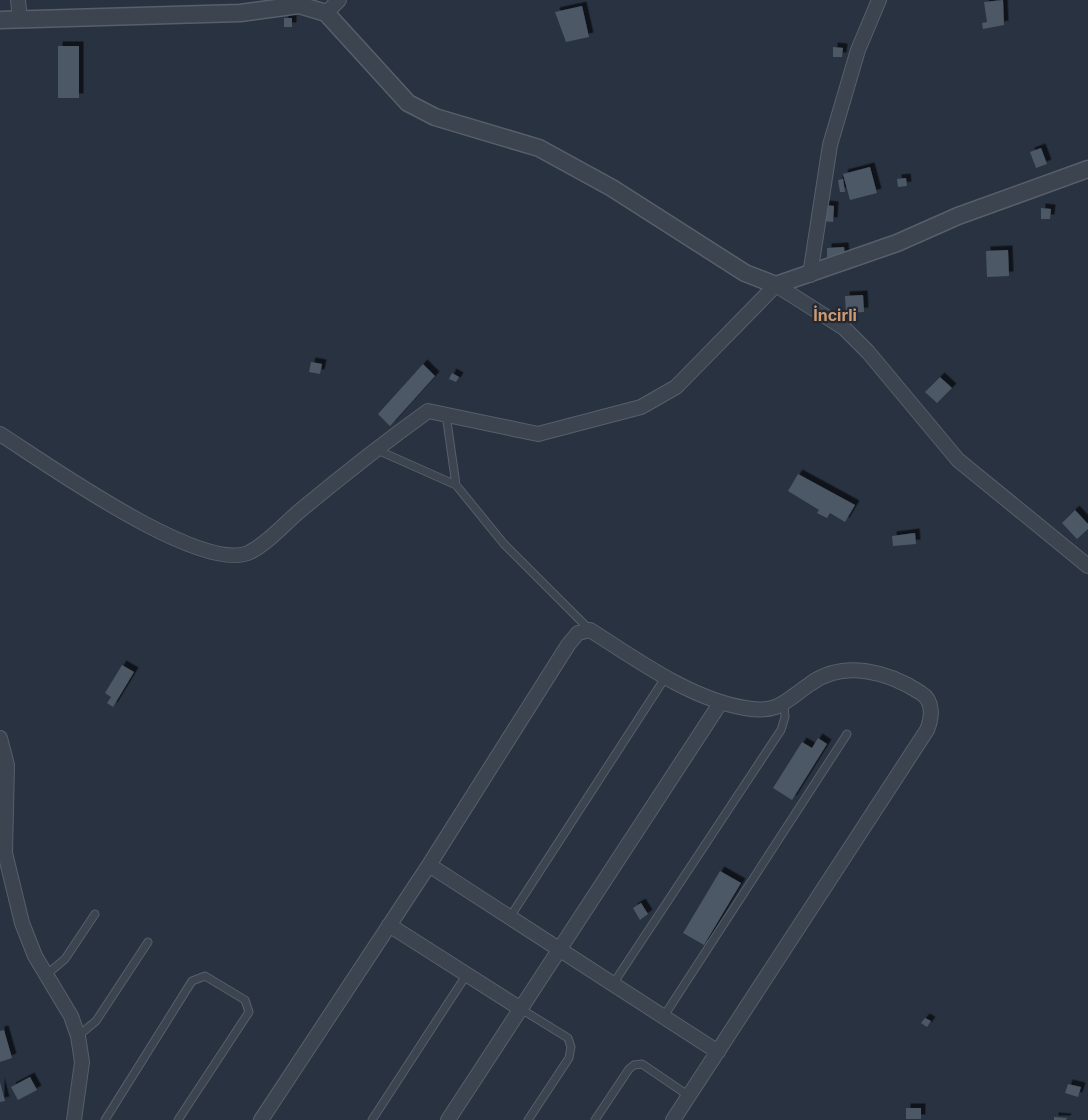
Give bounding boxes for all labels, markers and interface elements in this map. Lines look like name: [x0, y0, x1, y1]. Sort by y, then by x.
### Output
district label: İncirli: [813, 305, 857, 325]

